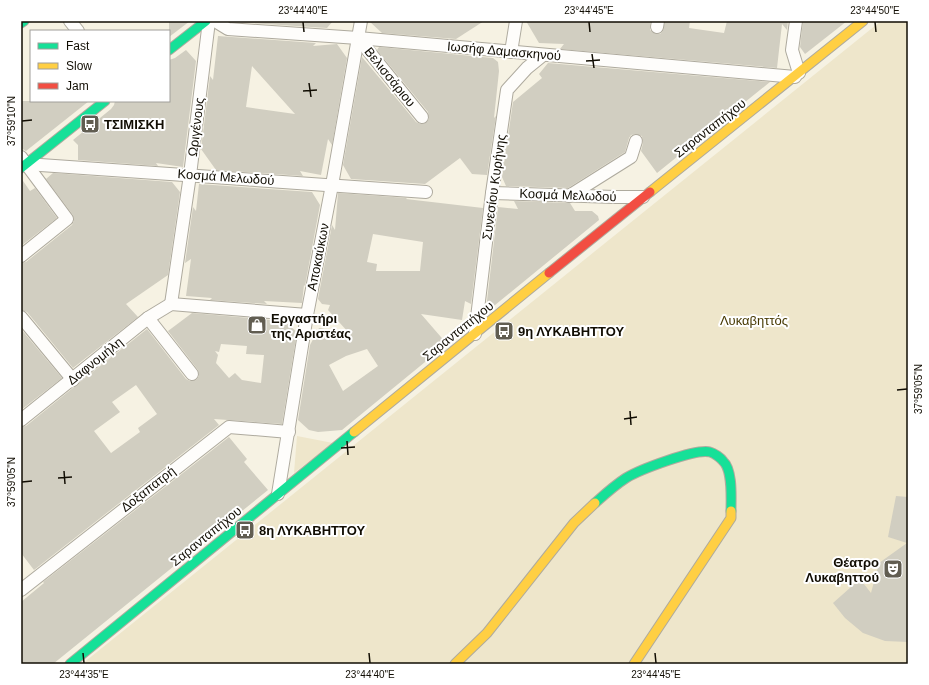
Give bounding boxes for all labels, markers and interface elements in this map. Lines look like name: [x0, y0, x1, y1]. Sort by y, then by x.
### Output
text: 23°44'40"E: [278, 5, 328, 16]
text: 23°44'45"E: [564, 5, 614, 16]
text: 23°44'50"E: [850, 5, 900, 16]
legend: [30, 30, 170, 102]
text: Fast: [66, 39, 90, 53]
street label: Ιωσήφ Δαμασκηνού: [446, 39, 562, 63]
street label: Βελισσάριου: [362, 44, 418, 110]
text: Slow: [66, 59, 92, 73]
text: Jam: [66, 79, 89, 93]
street label: Σαρανταπήχου: [671, 95, 749, 161]
text: 37°59'10"N: [6, 96, 17, 146]
street label: Ωριγένους: [185, 97, 207, 157]
bus stop icon: ΤΣΙΜΙΣΚΗ: [79, 113, 101, 135]
place label: ΤΣΙΜΙΣΚΗ: [104, 117, 164, 132]
street label: Συνεσίου Κυρήνης: [479, 133, 509, 241]
street label: Κοσμά Μελωδού: [177, 166, 275, 188]
street label: Κοσμά Μελωδού: [519, 186, 617, 204]
street label: Αποκαύκων: [304, 222, 332, 292]
street label: Σαρανταπήχου: [420, 298, 496, 364]
place label: Εργαστήρι της Αριστέας: [271, 311, 351, 341]
park label: Λυκαβηττός: [720, 313, 788, 328]
shop icon: Εργαστήρι της Αριστέας: [246, 314, 268, 336]
bus stop icon: 9η ΛΥΚΑΒΗΤΤΟΥ: [493, 320, 515, 342]
place label: 9η ΛΥΚΑΒΗΤΤΟΥ: [518, 324, 624, 339]
street label: Δαφνομήλη: [64, 334, 126, 388]
text: 37°59'05"N: [913, 364, 924, 414]
text: 37°59'05"N: [6, 457, 17, 507]
street label: Δοξαπατρή: [118, 463, 178, 515]
street label: Σαρανταπήχου: [168, 503, 244, 569]
bus stop icon: 8η ΛΥΚΑΒΗΤΤΟΥ: [234, 519, 256, 541]
place label: 8η ΛΥΚΑΒΗΤΤΟΥ: [259, 523, 365, 538]
place label: Θέατρο Λυκαβηττού: [805, 555, 879, 585]
theatre icon: Θέατρο Λυκαβηττού: [882, 558, 904, 580]
text: 23°44'35"E: [59, 669, 109, 680]
text: 23°44'40"E: [345, 669, 395, 680]
text: 23°44'45"E: [631, 669, 681, 680]

